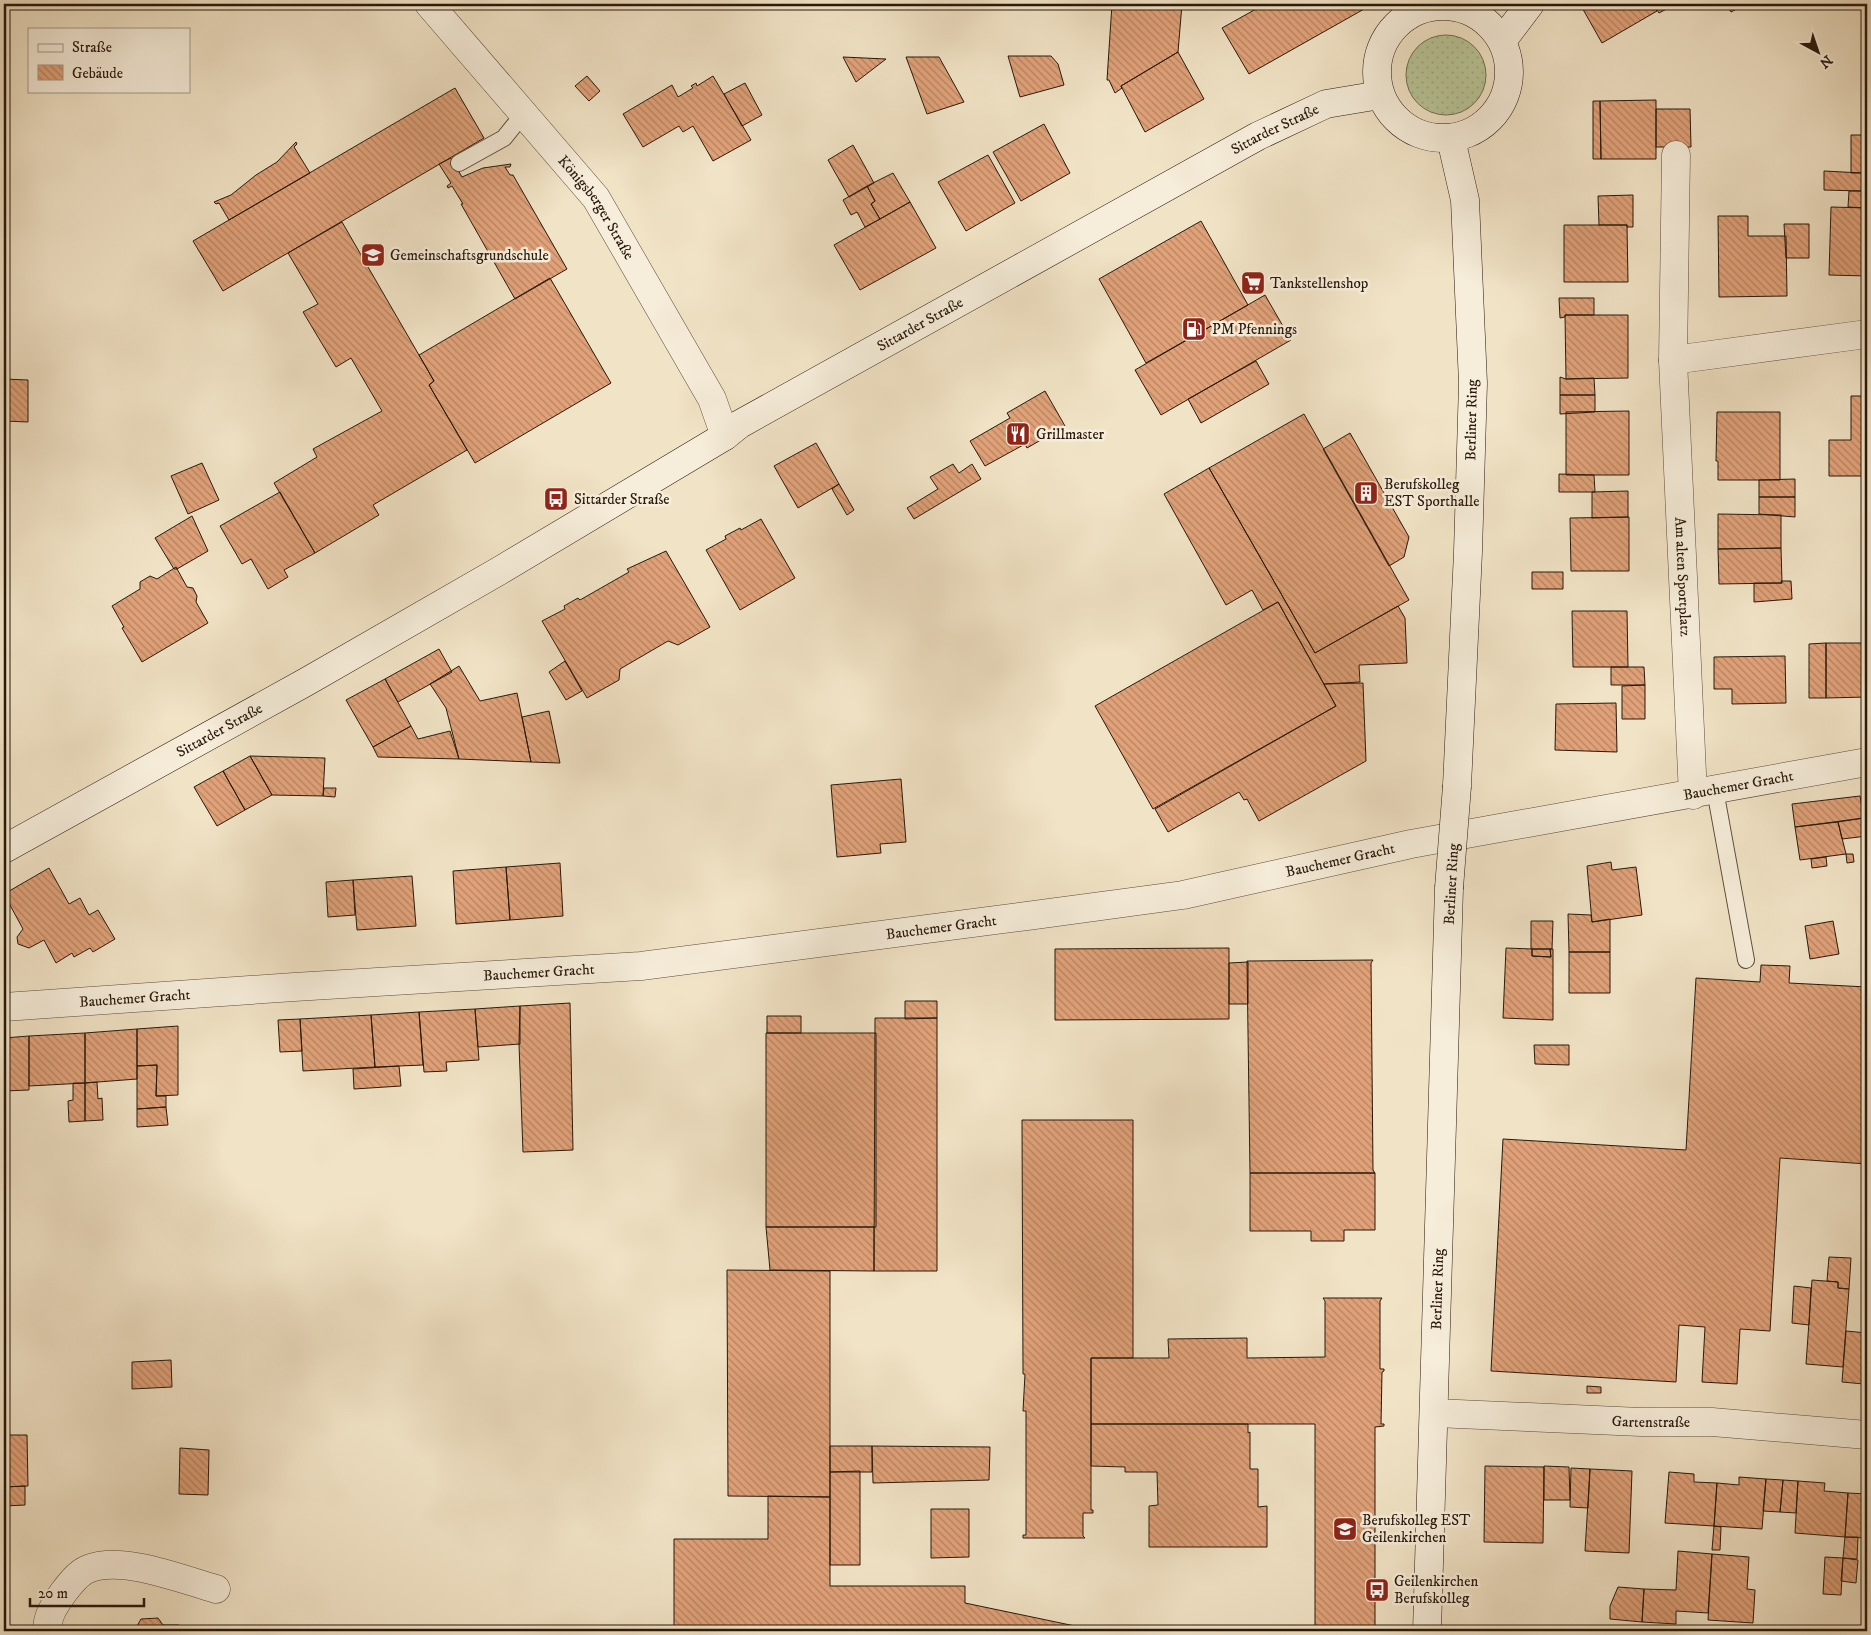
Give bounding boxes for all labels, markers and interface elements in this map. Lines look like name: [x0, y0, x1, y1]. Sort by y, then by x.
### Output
legend: [28, 28, 190, 92]
north arrow: [1794, 28, 1844, 78]
text: Straße: [72, 38, 112, 57]
text: N: [1815, 51, 1836, 72]
text: Gebäude: [72, 64, 123, 83]
street label: Sittarder Straße: [1228, 100, 1322, 159]
street label: Königsberger Straße: [554, 152, 639, 263]
school or university icon: Gemeinschaftsgrundschule: [360, 242, 386, 268]
place label: Gemeinschaftsgrundschule: [390, 246, 549, 265]
supermarket icon: Tankstellenshop: [1240, 270, 1266, 296]
place label: Tankstellenshop: [1270, 274, 1369, 293]
street label: Sittarder Straße: [874, 293, 967, 356]
fuel station icon: PM Pfennings: [1181, 316, 1207, 342]
place label: PM Pfennings: [1212, 320, 1297, 339]
street label: Berliner Ring: [1461, 378, 1482, 461]
restaurant icon: Grillmaster: [1005, 421, 1031, 447]
place label: Grillmaster: [1036, 425, 1105, 444]
place label: Berufskolleg EST Sporthalle: [1384, 475, 1480, 511]
building icon: Berufskolleg EST Sporthalle: [1353, 480, 1379, 506]
bus stop icon: Sittarder Straße: [543, 486, 569, 512]
place label: Sittarder Straße: [574, 490, 670, 509]
street label: Am alten Sportplatz: [1670, 517, 1695, 637]
street label: Sittarder Straße: [173, 699, 266, 762]
street label: Bauchemer Gracht: [1682, 766, 1795, 805]
street label: Bauchemer Gracht: [1284, 839, 1397, 882]
street label: Berliner Ring: [1440, 842, 1463, 925]
street label: Bauchemer Gracht: [885, 911, 998, 944]
street label: Bauchemer Gracht: [483, 960, 595, 986]
street label: Bauchemer Gracht: [78, 985, 191, 1012]
street label: Berliner Ring: [1427, 1247, 1448, 1330]
street label: Gartenstraße: [1611, 1412, 1690, 1432]
place label: Berufskolleg EST Geilenkirchen: [1362, 1511, 1471, 1547]
school or university icon: Berufskolleg EST Geilenkirchen: [1332, 1516, 1358, 1542]
place label: Geilenkirchen Berufskolleg: [1394, 1572, 1478, 1608]
scale bar: [30, 1575, 144, 1607]
bus stop icon: Geilenkirchen Berufskolleg: [1364, 1577, 1390, 1603]
text: 20 m: [38, 1584, 68, 1603]

